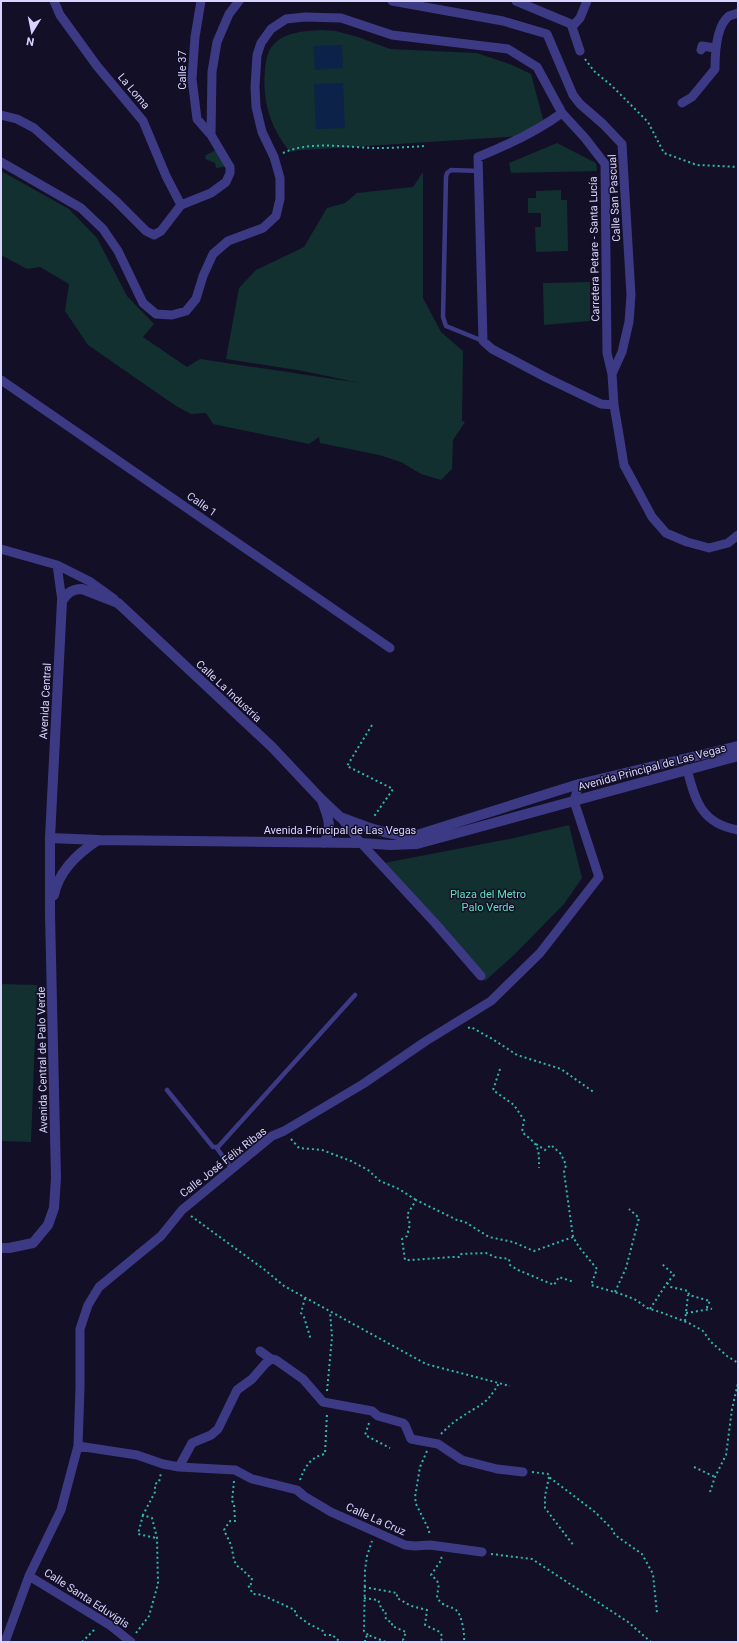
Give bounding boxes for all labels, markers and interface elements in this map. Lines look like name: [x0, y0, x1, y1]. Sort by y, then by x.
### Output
north arrow: [12, 12, 52, 52]
text: N: [25, 34, 35, 48]
street label: Calle 37: [176, 50, 189, 90]
street label: La Loma: [115, 71, 152, 112]
street label: Calle San Pascual: [606, 154, 623, 242]
street label: Carretera Petare - Santa Lucía: [587, 176, 602, 322]
street label: Calle 1: [184, 490, 219, 519]
street label: Calle La Industria: [193, 658, 264, 725]
street label: Avenida Central: [37, 662, 54, 740]
street label: Avenida Principal de Las Vegas: [577, 741, 728, 794]
street label: Avenida Principal de Las Vegas: [264, 824, 417, 837]
park label: Plaza del Metro Palo Verde: [450, 888, 526, 914]
street label: Avenida Central de Palo Verde: [35, 986, 50, 1133]
street label: Calle José Félix Ribas: [177, 1124, 269, 1200]
street label: Calle La Cruz: [344, 1500, 408, 1539]
street label: Calle Santa Eduvigis: [42, 1566, 132, 1631]

